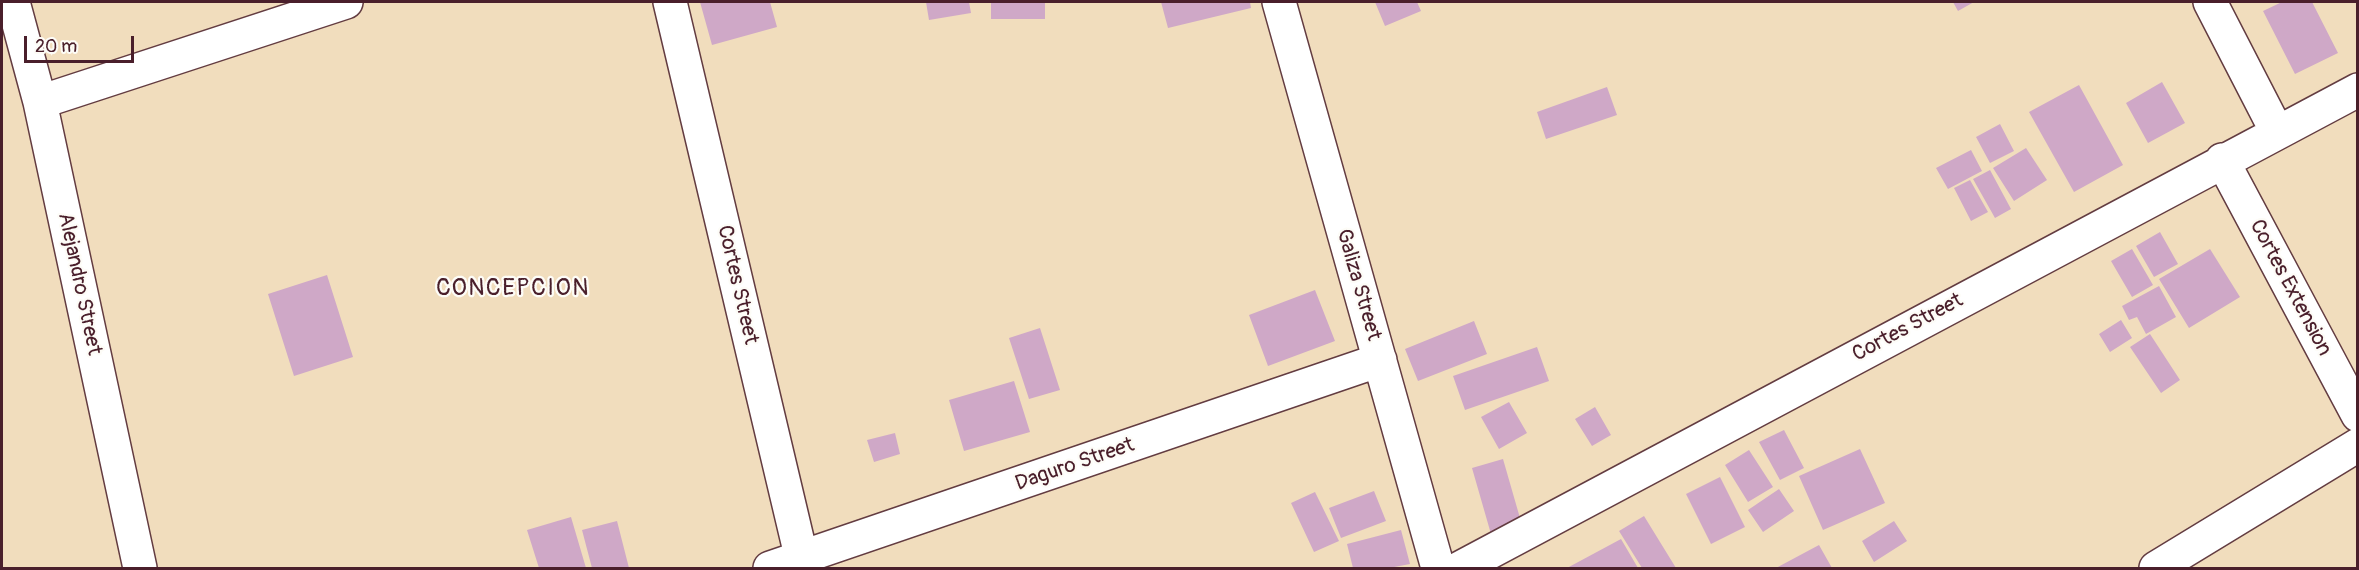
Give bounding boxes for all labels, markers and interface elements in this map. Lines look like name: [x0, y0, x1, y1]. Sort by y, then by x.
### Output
scale bar: [27, 24, 136, 62]
text: 20 m: [35, 35, 77, 58]
street label: Alejandro Street: [52, 210, 106, 358]
street label: Cortes Extension: [2243, 216, 2337, 360]
street label: Cortes Street: [711, 223, 763, 347]
street label: Galiza Street: [1330, 226, 1386, 344]
district label: CONCEPCION: [436, 275, 590, 303]
street label: Cortes Street: [1848, 288, 1968, 368]
street label: Daguro Street: [1012, 433, 1138, 497]

